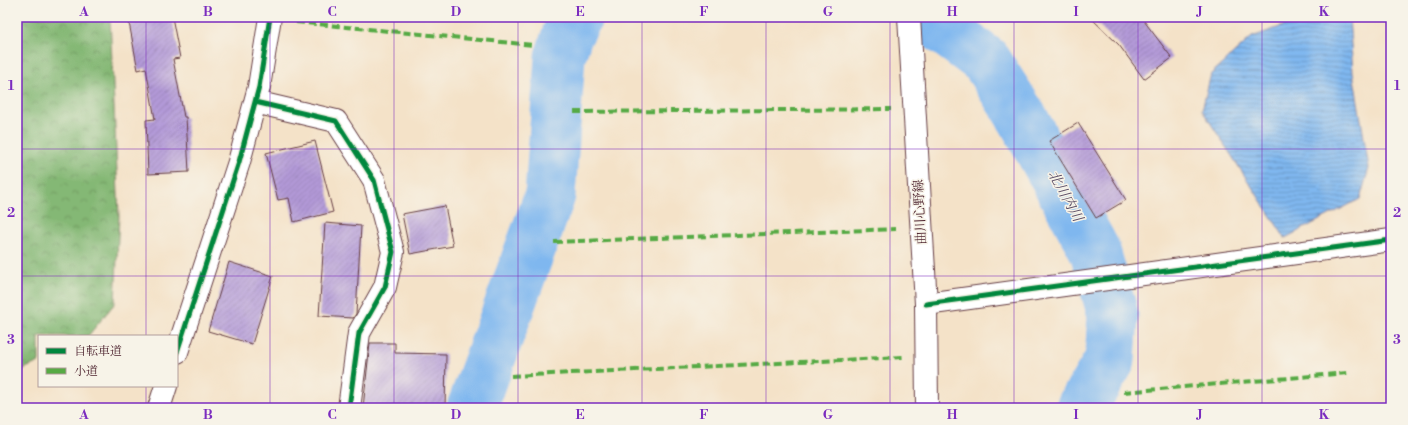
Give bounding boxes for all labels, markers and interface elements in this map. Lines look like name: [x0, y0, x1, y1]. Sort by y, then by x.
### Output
text: A: [78, 4, 89, 20]
text: B: [203, 4, 213, 20]
text: C: [327, 4, 337, 20]
text: D: [451, 4, 461, 20]
text: E: [575, 4, 585, 20]
text: F: [699, 4, 709, 20]
text: G: [823, 4, 834, 20]
text: H: [947, 4, 958, 20]
text: I: [1073, 4, 1079, 20]
text: J: [1195, 4, 1203, 20]
text: K: [1319, 4, 1330, 20]
text: 1: [8, 78, 15, 94]
text: 1: [1394, 78, 1401, 94]
water label: 北川内川: [1044, 167, 1087, 227]
street label: 曲川心野線: [910, 179, 930, 245]
text: 2: [7, 205, 15, 221]
text: 2: [1393, 205, 1401, 221]
text: 3: [7, 332, 15, 348]
text: 3: [1393, 332, 1401, 348]
legend: [38, 335, 178, 387]
text: 自転車道: [74, 344, 122, 359]
text: 小道: [74, 364, 98, 379]
text: A: [78, 407, 89, 423]
text: B: [203, 407, 213, 423]
text: C: [327, 407, 337, 423]
text: D: [451, 407, 461, 423]
text: E: [575, 407, 585, 423]
text: F: [699, 407, 709, 423]
text: G: [823, 407, 834, 423]
text: H: [947, 407, 958, 423]
text: I: [1073, 407, 1079, 423]
text: J: [1195, 407, 1203, 423]
text: K: [1319, 407, 1330, 423]

